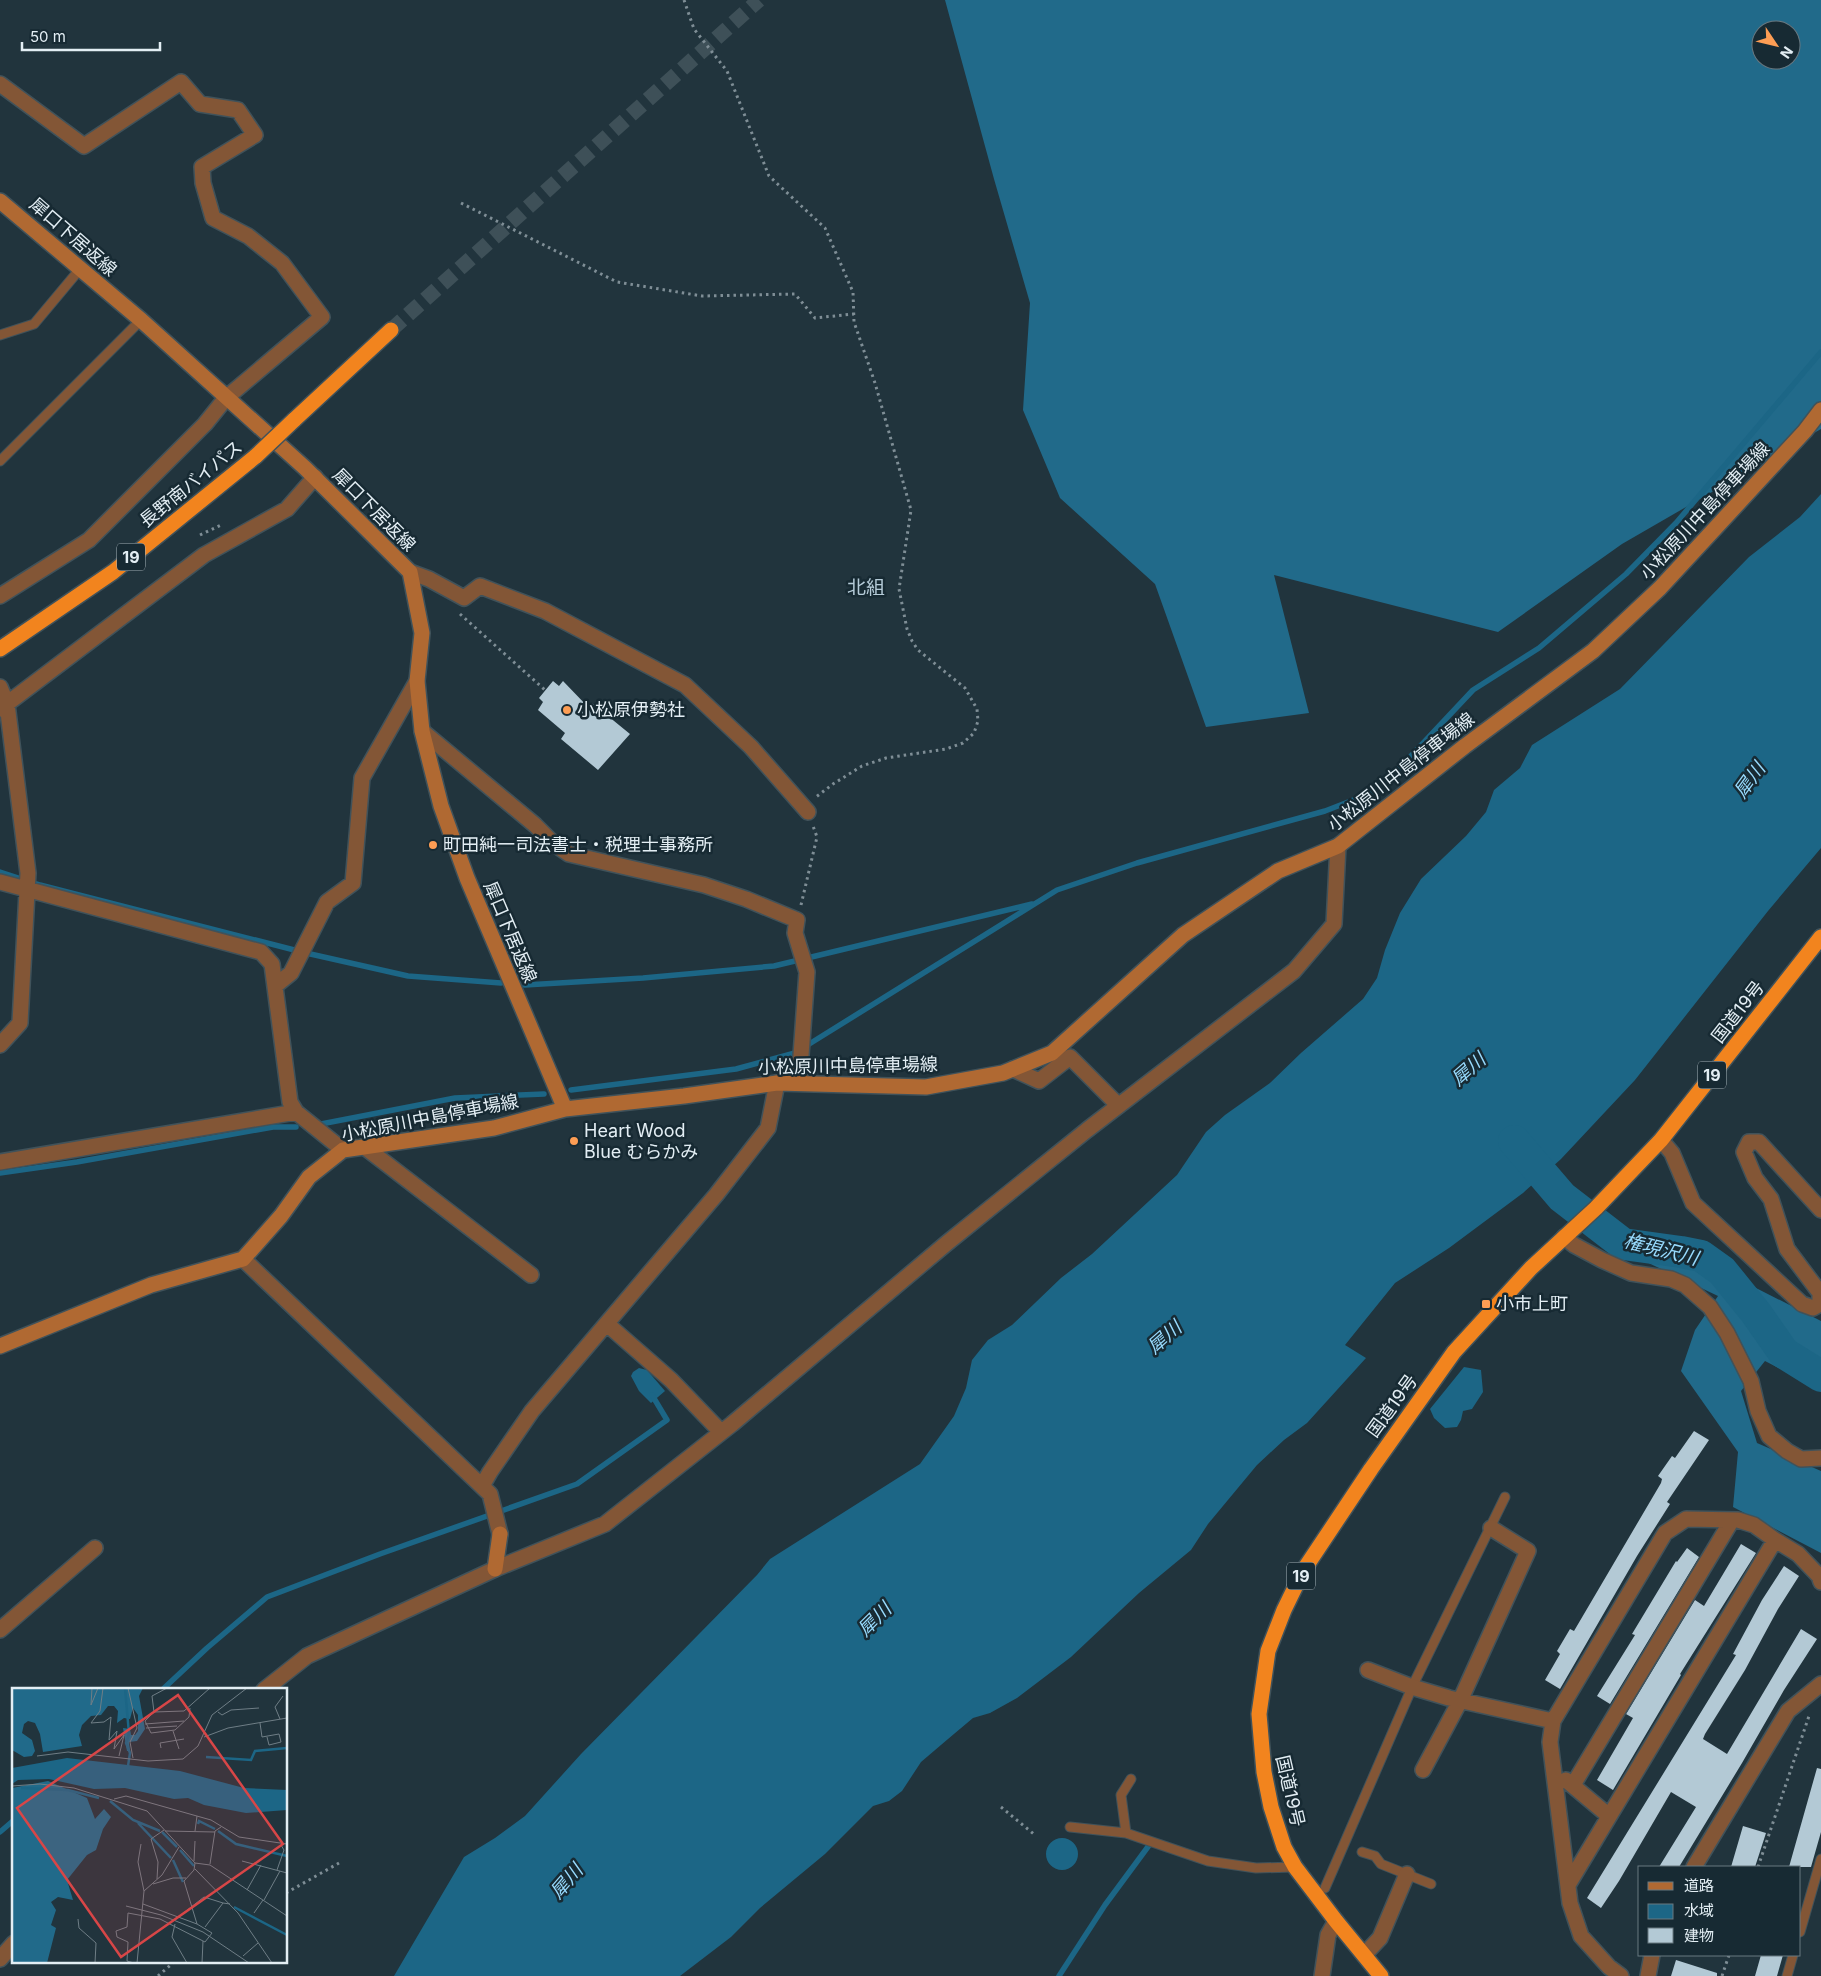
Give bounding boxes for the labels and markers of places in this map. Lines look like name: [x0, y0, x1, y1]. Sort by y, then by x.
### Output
place label: 小松原伊勢社: [577, 699, 685, 720]
marker: 小松原伊勢社: [561, 704, 573, 716]
place label: 町田純一司法書士・税理士事務所: [443, 834, 713, 855]
marker: 町田純一司法書士・税理士事務所: [427, 839, 439, 851]
place label: Heart Wood Blue むらかみ: [584, 1120, 698, 1162]
marker: Heart Wood Blue むらかみ: [568, 1135, 580, 1147]
place label: 小市上町: [1496, 1293, 1568, 1314]
marker: 小市上町: [1480, 1298, 1492, 1310]

